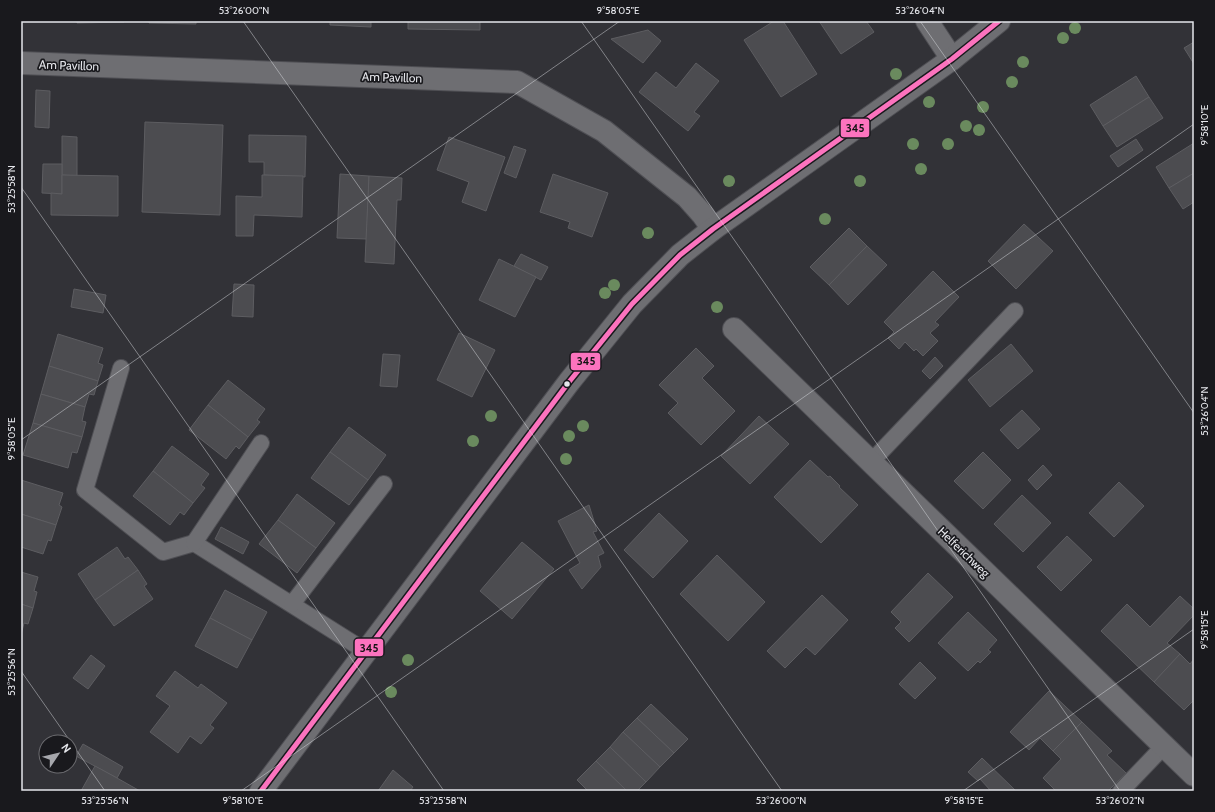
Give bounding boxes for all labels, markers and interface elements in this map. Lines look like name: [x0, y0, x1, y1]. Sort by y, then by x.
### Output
text: 53°26'00"N: [219, 4, 269, 17]
text: 9°58'05"E: [597, 4, 640, 17]
text: 53°26'04"N: [895, 4, 945, 17]
street label: Am Pavillon: [39, 56, 100, 74]
street label: Am Pavillon: [362, 68, 423, 86]
text: 9°58'10"E: [1198, 104, 1211, 145]
line badge: 345: [840, 118, 870, 138]
text: 345: [846, 121, 864, 135]
text: 53°25'58"N: [5, 165, 18, 213]
line badge: 345: [570, 352, 601, 371]
text: 345: [577, 354, 595, 368]
unlabelled marker: [562, 379, 572, 389]
text: 53°26'04"N: [1198, 386, 1211, 436]
text: 9°58'05"E: [5, 417, 18, 460]
street label: Helferichweg: [935, 524, 994, 581]
text: 9°58'15"E: [1198, 610, 1211, 650]
line badge: 345: [354, 638, 384, 657]
text: 345: [360, 641, 378, 655]
text: 53°25'56"N: [5, 648, 18, 696]
north arrow: [38, 734, 78, 774]
text: N: [58, 741, 74, 755]
text: 53°25'56"N: [81, 794, 129, 807]
text: 9°58'10"E: [223, 794, 264, 807]
text: 53°25'58"N: [419, 794, 467, 807]
text: 53°26'00"N: [756, 794, 806, 807]
text: 9°58'15"E: [944, 794, 984, 807]
text: 53°26'02"N: [1096, 794, 1144, 807]

